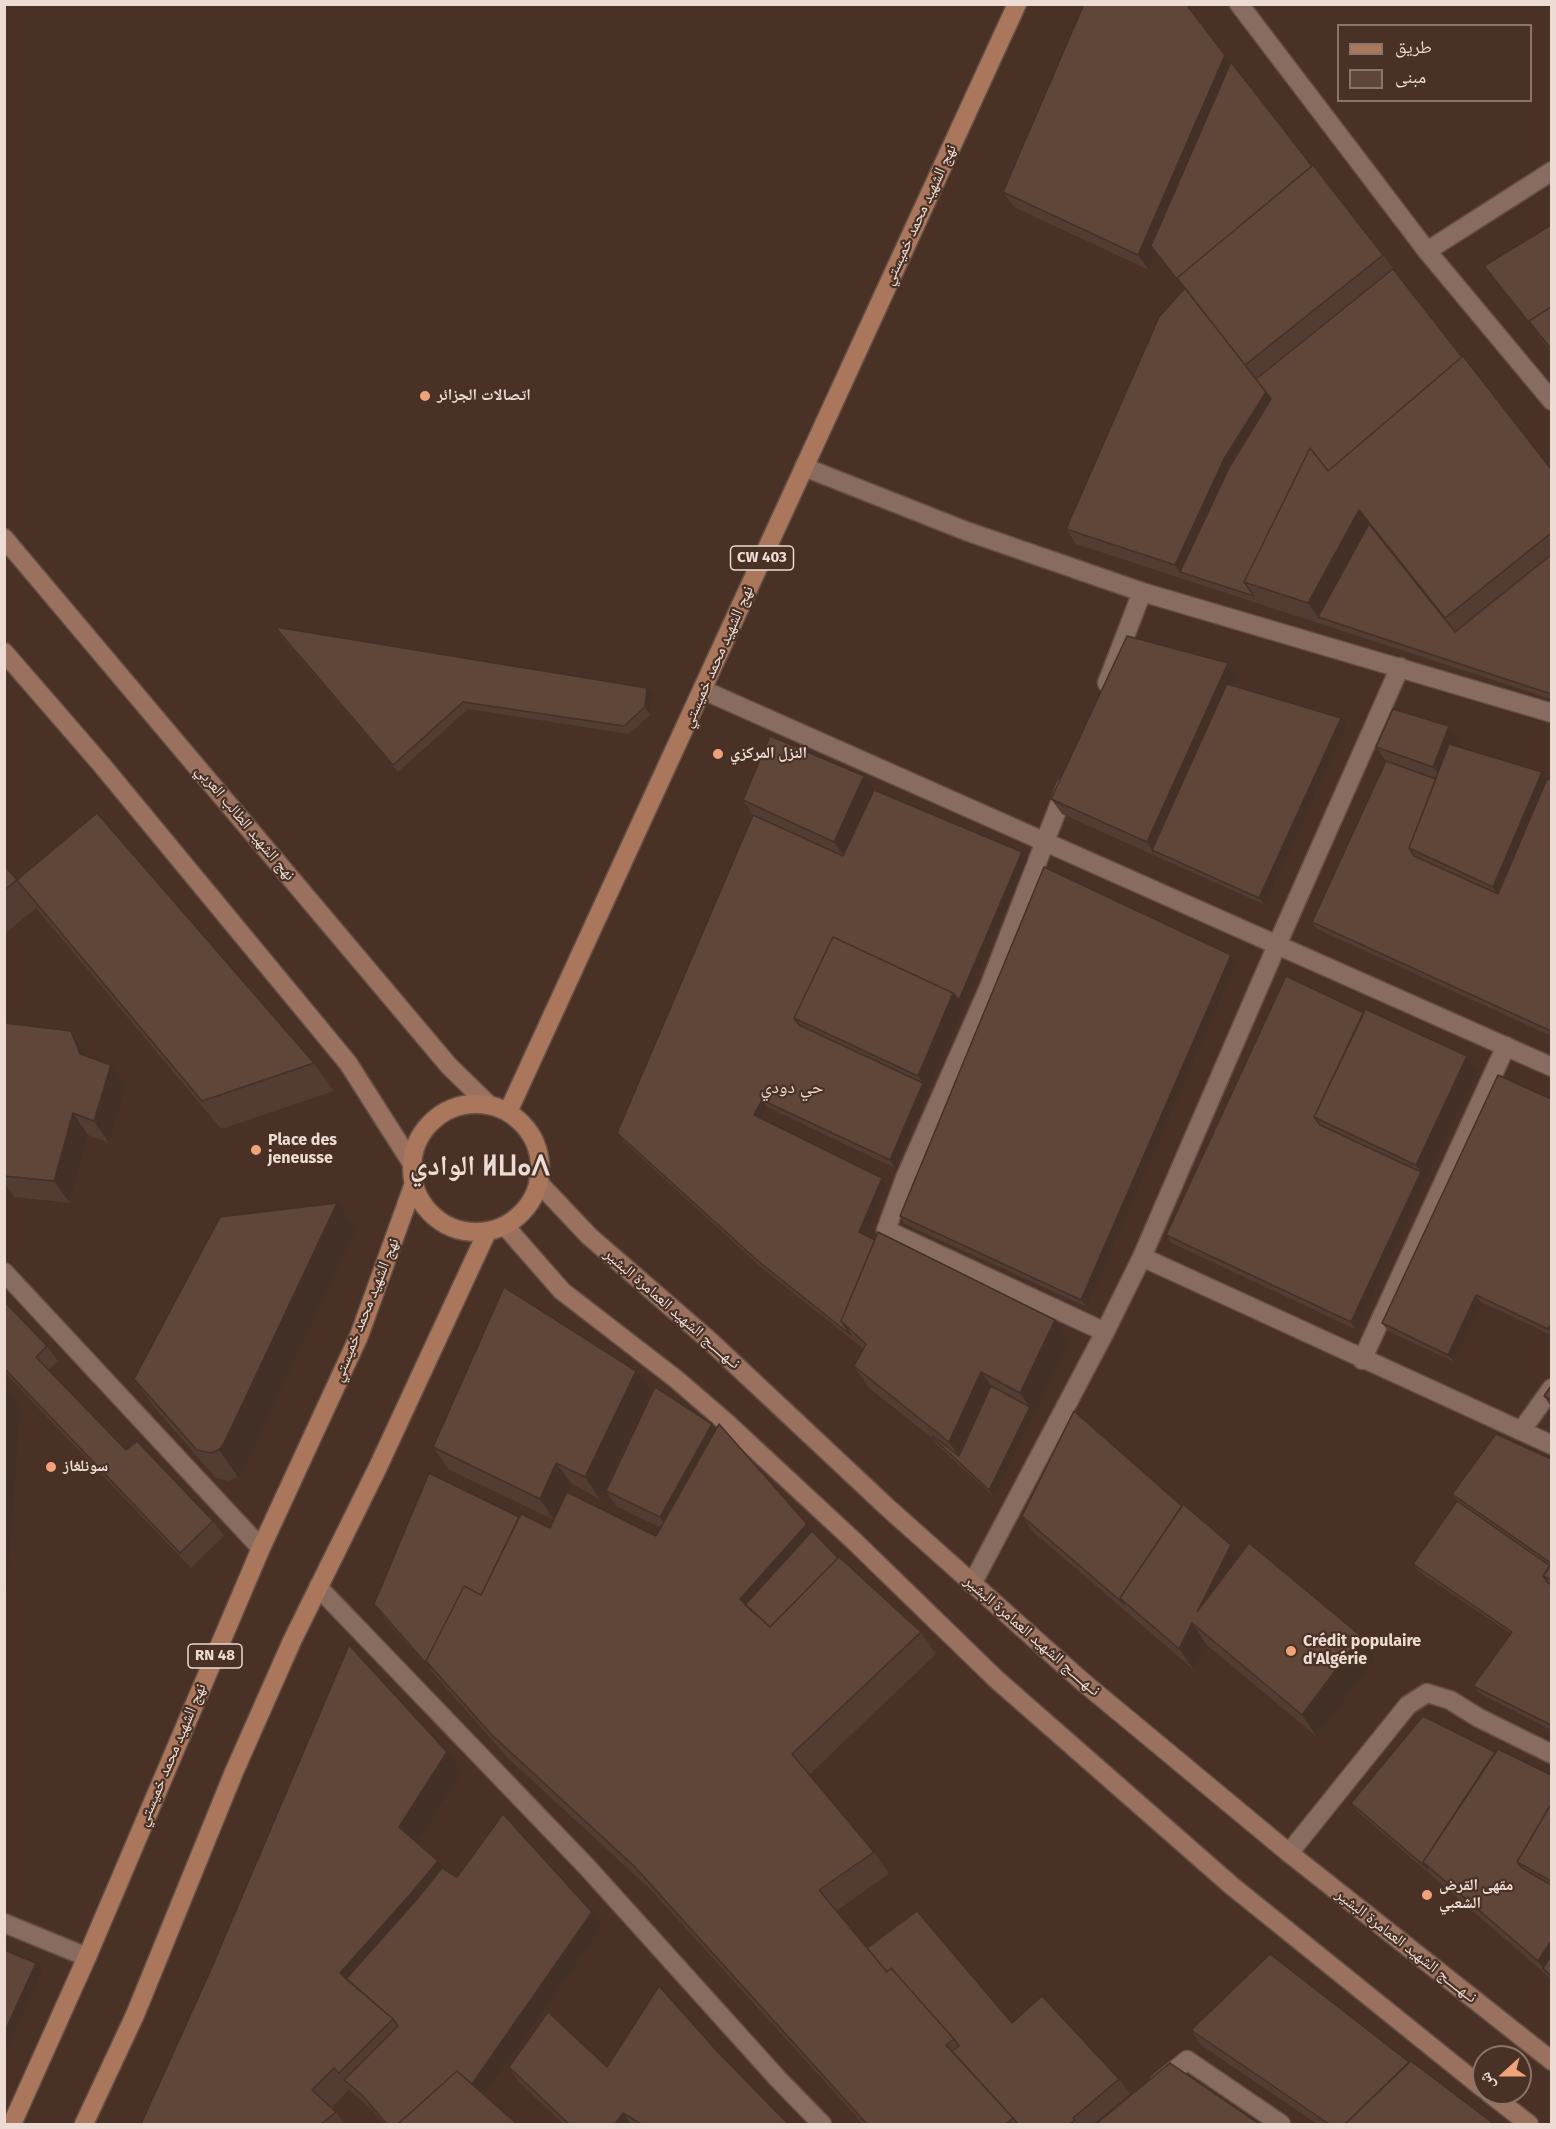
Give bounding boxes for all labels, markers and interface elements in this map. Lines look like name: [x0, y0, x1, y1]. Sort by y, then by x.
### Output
legend: [1337, 24, 1532, 102]
text: طريق: [1395, 36, 1432, 58]
text: مبنى: [1395, 66, 1426, 88]
street label: نهج الشهيد محمد خميستي: [879, 142, 961, 288]
place label: اتصالات الجزائر: [437, 386, 531, 406]
marker: اتصالات الجزائر: [418, 389, 432, 403]
road number: CW 403: [730, 546, 794, 570]
street label: نهج الشهيد محمد خميستي: [678, 583, 758, 731]
place label: النزل المركزي: [730, 744, 807, 764]
marker: النزل المركزي: [711, 747, 725, 761]
street label: نهج الشهيد الطالب العربي: [191, 761, 299, 885]
district label: حي دودي: [760, 1077, 824, 1099]
place label: Place des jeneusse: [268, 1131, 337, 1169]
marker: Place des jeneusse: [249, 1143, 263, 1157]
district label: الوادي ⵍⵡⴰⴷ: [410, 1150, 550, 1184]
street label: نهج الشهيد محمد خميستي: [328, 1235, 404, 1385]
street label: نــهـــــج الشهيد العمامرة البشير: [600, 1245, 744, 1373]
place label: سونلغاز: [63, 1457, 108, 1477]
marker: سونلغاز: [44, 1460, 58, 1474]
street label: نــهـــــج الشهيد العمامرة البشير: [960, 1572, 1104, 1700]
place label: Crédit populaire d'Algérie: [1303, 1632, 1421, 1670]
road number: RN 48: [188, 1644, 242, 1668]
marker: Crédit populaire d'Algérie: [1284, 1644, 1298, 1658]
street label: نهج الشهيد محمد خميستي: [133, 1681, 211, 1829]
place label: مقهى القرض الشعبي: [1439, 1876, 1513, 1914]
street label: نــهـــــج الشهيد العمامرة البشير: [1331, 1885, 1481, 2007]
marker: مقهى القرض الشعبي: [1420, 1888, 1434, 1902]
north arrow: [1472, 2045, 1532, 2105]
text: ش: [1475, 2070, 1499, 2092]

